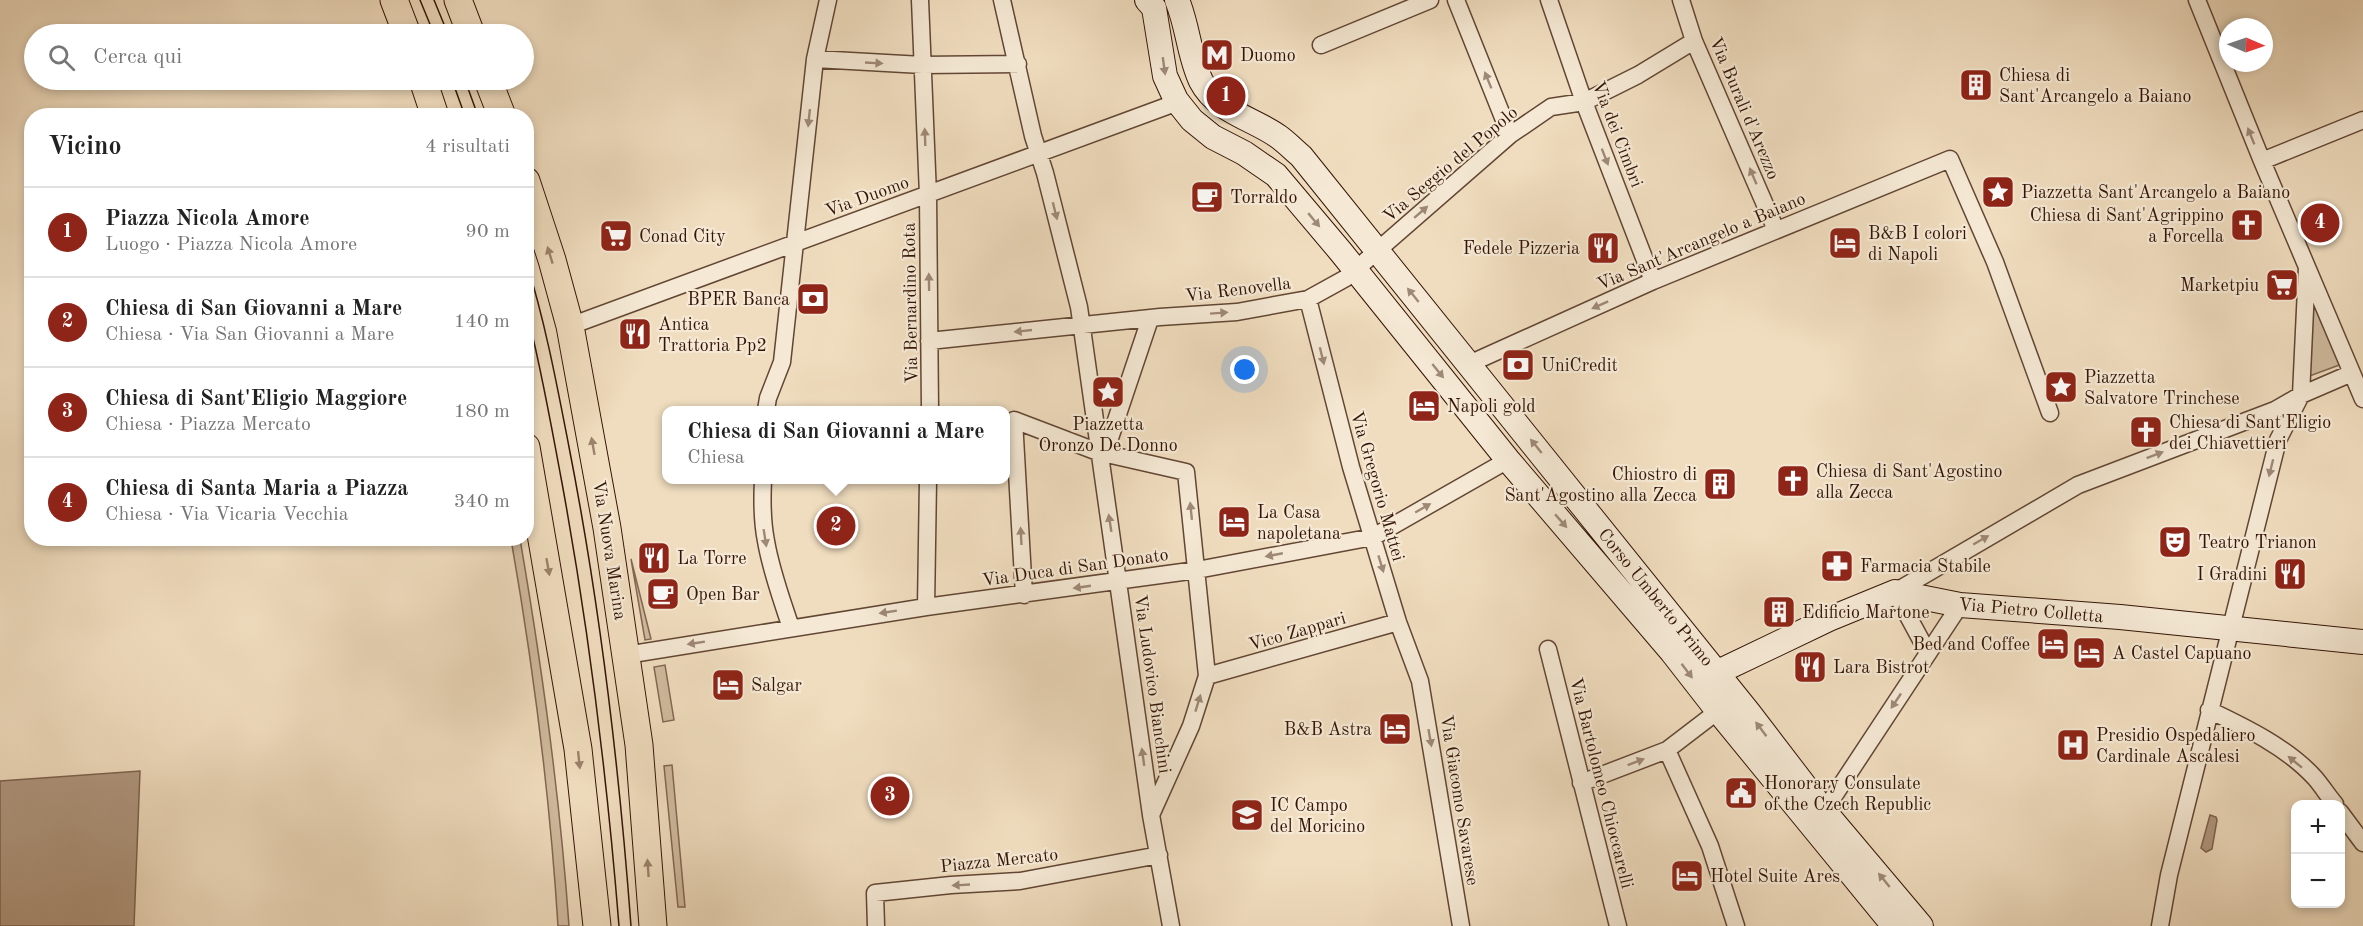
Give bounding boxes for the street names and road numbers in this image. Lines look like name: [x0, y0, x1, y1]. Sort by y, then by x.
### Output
street label: Via Burali d'Arezzo: [1706, 35, 1782, 182]
street label: Via dei Cimbri: [1589, 79, 1646, 190]
street label: Via Seggio del Popolo: [1380, 103, 1521, 226]
street label: Via Duomo: [823, 173, 912, 220]
street label: Via Sant'Arcangelo a Baiano: [1595, 190, 1808, 294]
street label: Via Bernardino Rota: [901, 222, 921, 384]
street label: Via Renovella: [1184, 275, 1292, 305]
street label: Via Gregorio Mattei: [1347, 409, 1407, 563]
street label: Via Nuova Marina: [589, 479, 629, 621]
street label: Corso Umberto Primo: [1594, 525, 1716, 670]
street label: Via Duca di San Donato: [981, 546, 1170, 590]
street label: Via Ludovico Bianchini: [1131, 594, 1173, 775]
street label: Via Pietro Colletta: [1958, 596, 2104, 626]
street label: Vico Zappari: [1247, 609, 1348, 654]
street label: Via Bartolomeo Chioccarelli: [1566, 676, 1636, 891]
street label: Via Giacomo Savarese: [1437, 713, 1481, 887]
street label: Piazza Mercato: [939, 846, 1059, 876]

